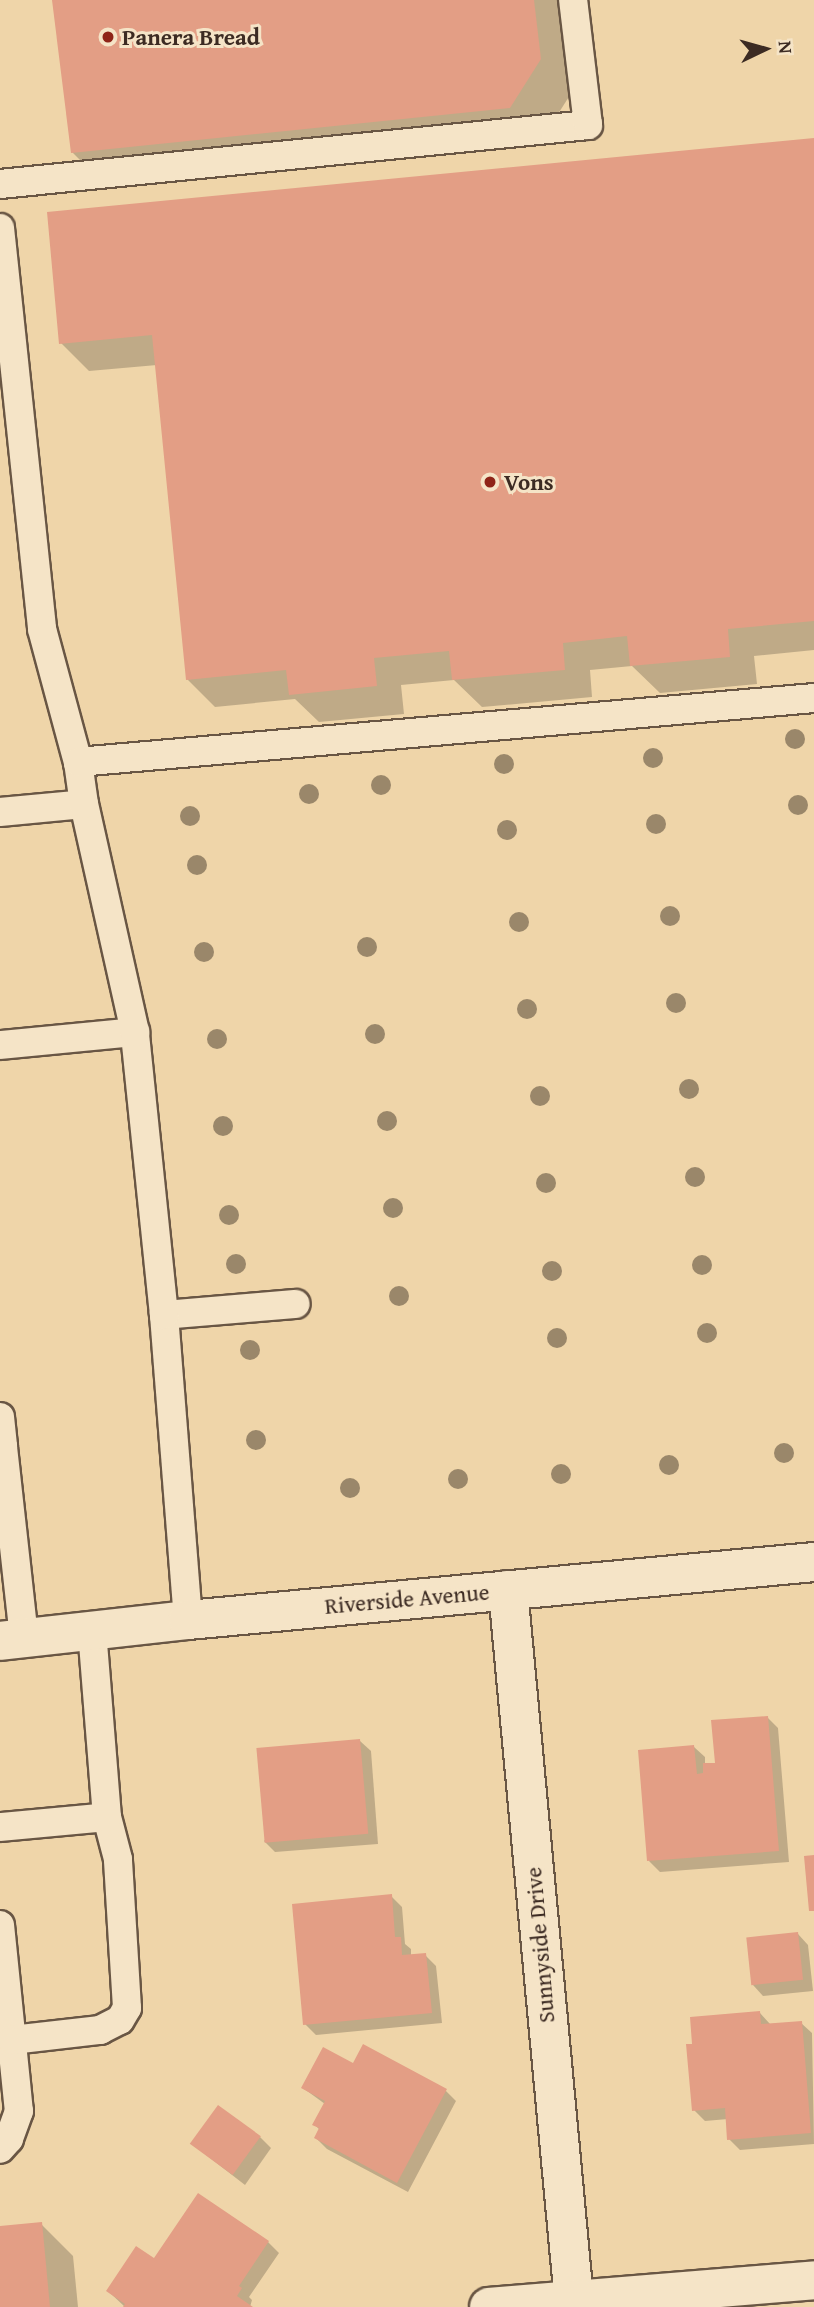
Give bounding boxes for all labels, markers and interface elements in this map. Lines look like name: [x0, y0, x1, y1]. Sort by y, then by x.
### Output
north arrow: [730, 14, 800, 84]
place label: Panera Bread: [122, 23, 260, 51]
marker: Panera Bread: [100, 29, 116, 45]
text: N: [771, 40, 800, 55]
place label: Vons: [504, 468, 554, 496]
marker: Vons: [482, 474, 498, 490]
street label: Riverside Avenue: [323, 1578, 491, 1620]
street label: Sunnyside Drive: [519, 1866, 561, 2024]

